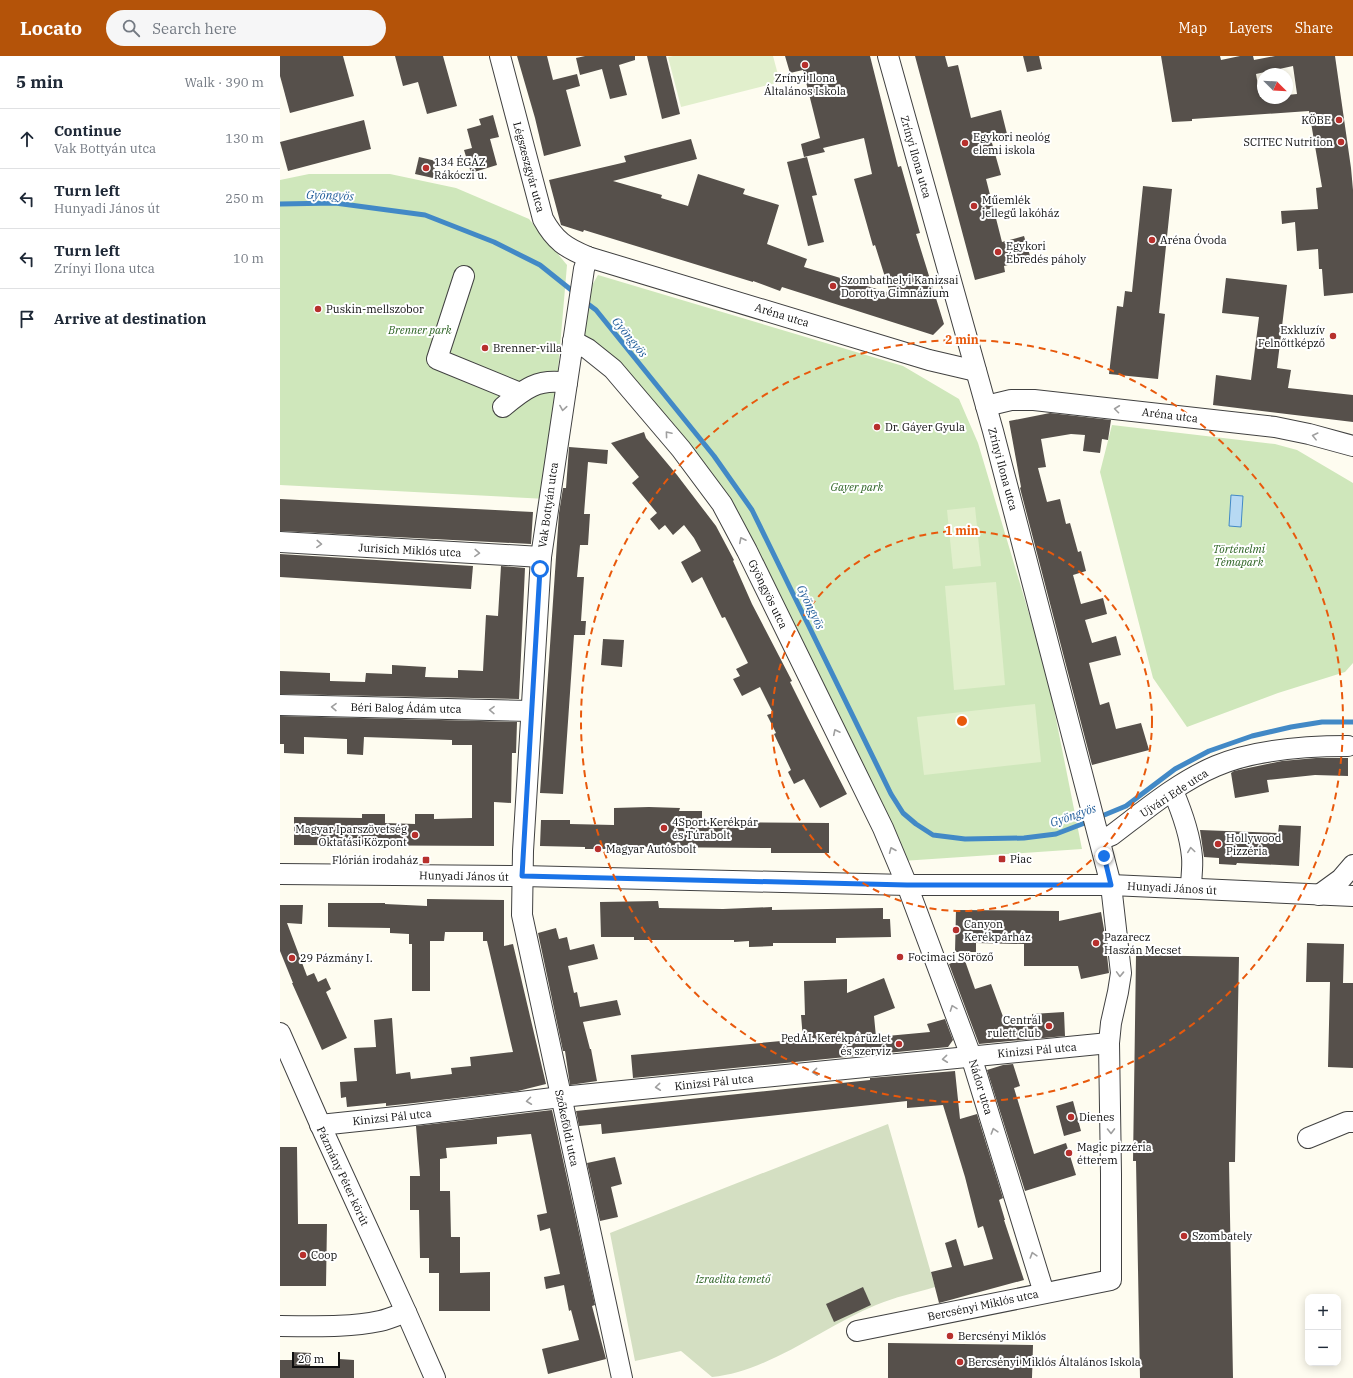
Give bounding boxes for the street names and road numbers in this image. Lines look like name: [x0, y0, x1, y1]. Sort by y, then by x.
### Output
street label: Zrínyi Ilona utca: [898, 114, 934, 200]
street label: Légszeszgyár utca: [510, 120, 548, 214]
street label: Aréna utca: [753, 300, 811, 330]
street label: Aréna utca: [1141, 405, 1199, 425]
street label: Zrínyi Ilona utca: [985, 426, 1021, 512]
street label: Vak Bottyán utca: [535, 461, 561, 549]
street label: Jurisich Miklós utca: [358, 540, 462, 560]
street label: Gyöngyös utca: [745, 557, 791, 631]
street label: Béri Balog Ádám utca: [350, 700, 462, 716]
street label: Ujvári Ede utca: [1137, 766, 1211, 820]
street label: Hunyadi János út: [419, 868, 509, 884]
street label: Hunyadi János út: [1127, 879, 1217, 897]
street label: Kinizsi Pál utca: [997, 1040, 1077, 1060]
street label: Nádor utca: [966, 1058, 996, 1116]
street label: Kinizsi Pál utca: [674, 1071, 754, 1093]
street label: Szőkeföldi utca: [552, 1088, 582, 1168]
street label: Kinizsi Pál utca: [352, 1106, 432, 1128]
street label: Pázmány Péter körút: [314, 1124, 372, 1228]
street label: Bercsényi Miklós utca: [926, 1286, 1040, 1324]

